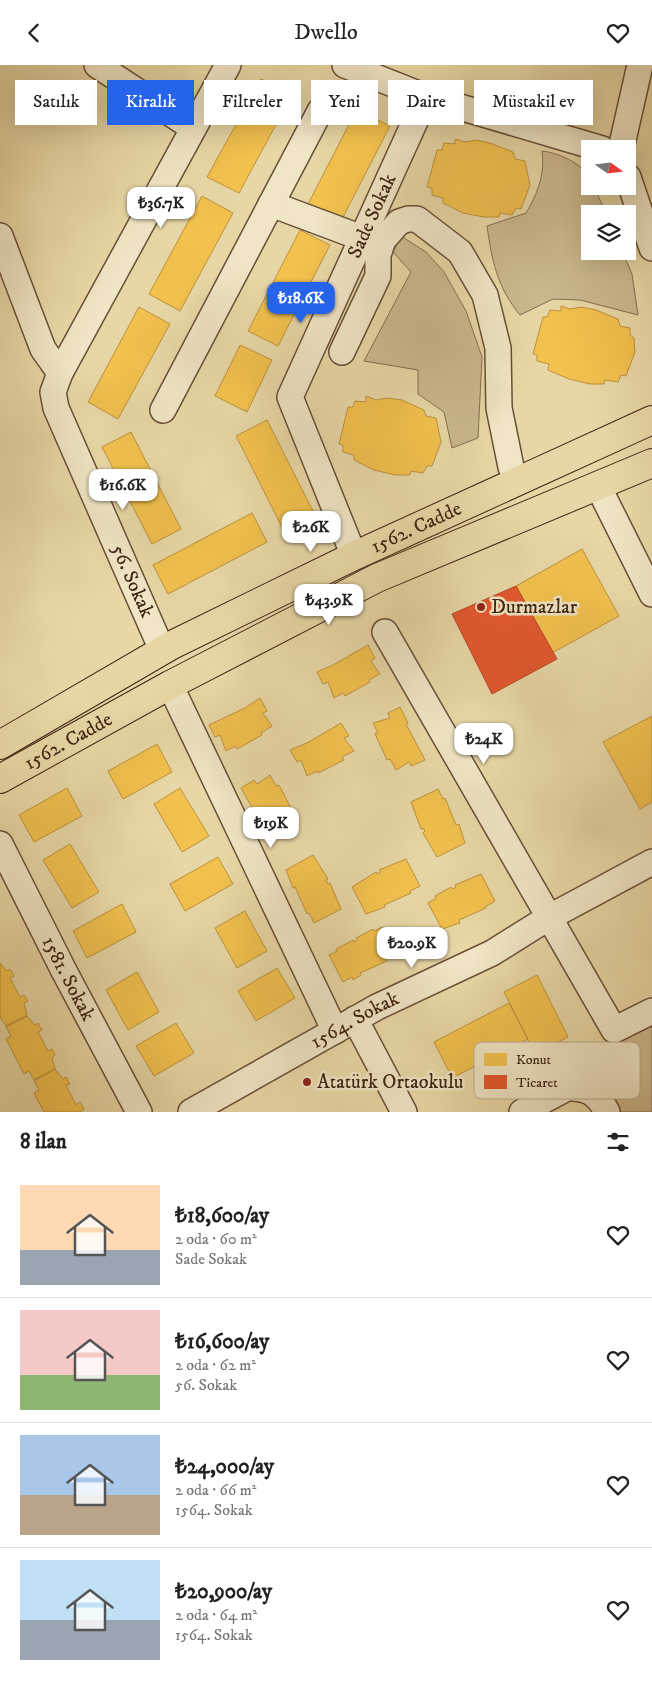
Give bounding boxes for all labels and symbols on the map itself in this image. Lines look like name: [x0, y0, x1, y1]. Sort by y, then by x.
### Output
north arrow: [581, 140, 636, 195]
street label: Sade Sokak: [342, 170, 402, 262]
pin: ₺36.7K: [120, 186, 202, 229]
pin: ₺18.6K: [260, 281, 342, 324]
pin: ₺16.6K: [82, 469, 164, 511]
street label: 1562. Cadde: [367, 496, 466, 559]
pin: ₺26K: [281, 511, 341, 553]
street label: 56. Sokak: [105, 540, 159, 622]
pin: ₺43.9K: [288, 583, 370, 626]
place label: Durmazlar: [491, 595, 578, 620]
marker: Durmazlar: [475, 601, 487, 613]
street label: 1562. Cadde: [20, 707, 117, 776]
pin: ₺24K: [454, 723, 514, 765]
pin: ₺19K: [241, 807, 301, 849]
pin: ₺20.9K: [371, 927, 453, 969]
street label: 1581. Sokak: [36, 932, 101, 1025]
street label: 1564. Sokak: [306, 986, 403, 1054]
legend: [474, 1042, 640, 1099]
text: Konut: [516, 1051, 552, 1069]
place label: Atatürk Ortaokulu: [317, 1070, 463, 1095]
text: Ticaret: [516, 1074, 558, 1092]
marker: Atatürk Ortaokulu: [301, 1076, 313, 1088]

